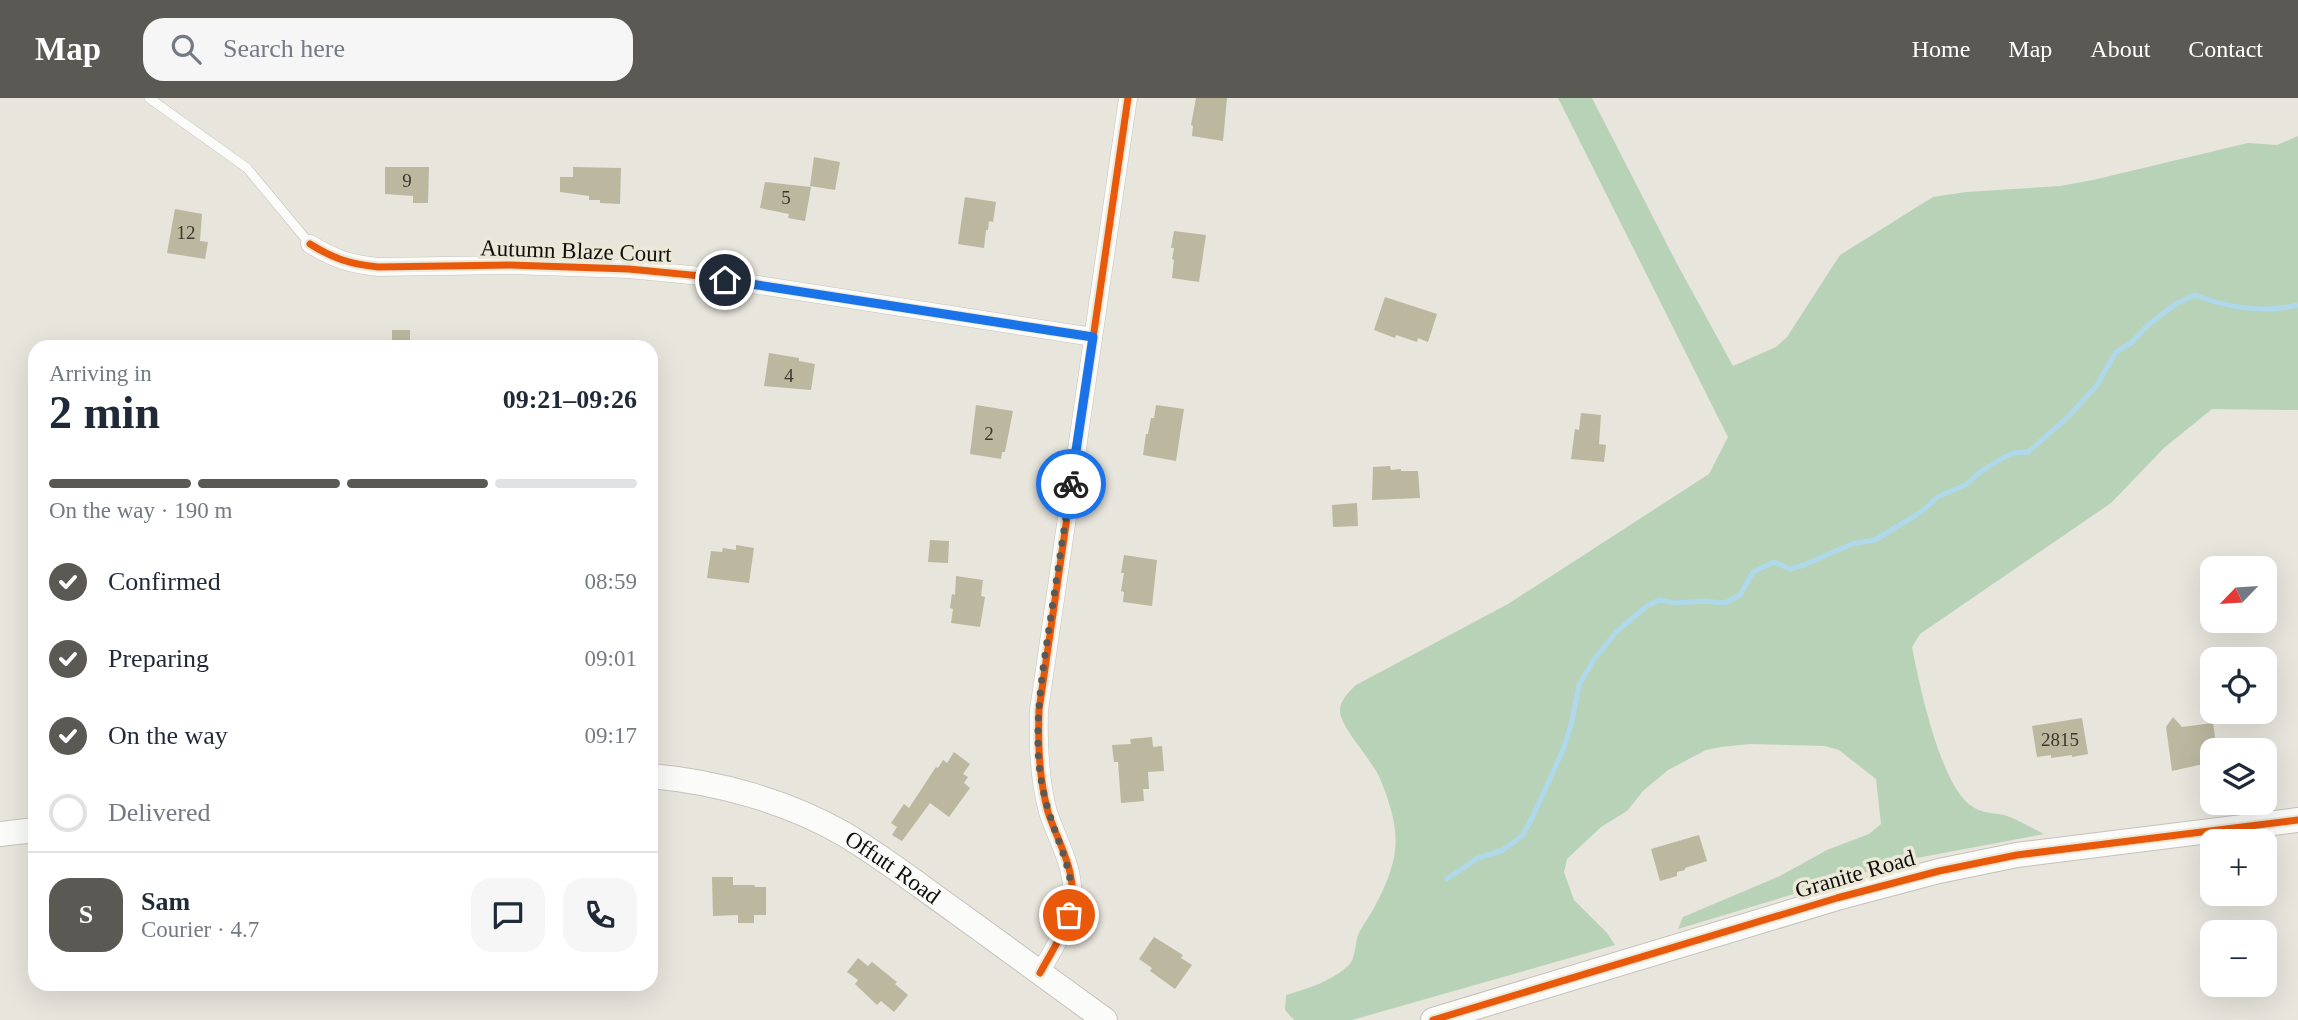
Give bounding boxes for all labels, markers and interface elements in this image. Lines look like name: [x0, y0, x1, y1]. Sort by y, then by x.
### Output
search box: [143, 18, 633, 81]
icon: search: [167, 30, 205, 68]
text: Map: [35, 31, 101, 67]
text: Search here: [223, 34, 345, 63]
text: Home: [1912, 36, 1970, 62]
text: Map: [2008, 36, 2052, 62]
text: About: [2090, 36, 2150, 62]
text: Contact: [2188, 36, 2263, 62]
house number: 9: [402, 170, 412, 191]
house number: 5: [781, 187, 791, 208]
house number: 12: [177, 222, 196, 243]
street label: Autumn Blaze Court: [480, 235, 673, 267]
pin: [695, 250, 755, 310]
icon: home: [706, 261, 744, 299]
text: Arriving in: [49, 361, 152, 386]
house number: 4: [784, 365, 794, 386]
text: 09:21–09:26: [503, 385, 637, 414]
text: 2 min: [49, 387, 160, 438]
house number: 2: [984, 423, 994, 444]
courier: [1036, 449, 1106, 519]
icon: bike: [1052, 465, 1090, 503]
text: On the way · 190 m: [49, 498, 232, 523]
north arrow: [2200, 556, 2277, 634]
map controls: [2200, 556, 2277, 997]
icon: check: [49, 563, 87, 601]
text: Confirmed: [108, 567, 221, 596]
text: 08:59: [585, 569, 637, 594]
icon: check: [49, 640, 87, 678]
text: Preparing: [108, 644, 209, 673]
text: 09:01: [585, 646, 637, 671]
button: locate: [2200, 647, 2277, 724]
icon: check: [49, 717, 87, 755]
text: On the way: [108, 721, 228, 750]
text: 09:17: [585, 723, 637, 748]
house number: 2815: [2041, 729, 2079, 750]
button: layers: [2200, 738, 2277, 815]
text: Delivered: [108, 798, 211, 827]
street label: Offutt Road: [841, 825, 946, 909]
button: +: [2200, 829, 2277, 906]
street label: Granite Road: [1792, 845, 1918, 903]
button: chat: [471, 878, 545, 952]
button: phone: [563, 878, 637, 952]
pin: [1039, 885, 1099, 945]
text: Sam: [141, 887, 190, 916]
icon: bag: [1050, 896, 1088, 934]
text: S: [79, 900, 93, 929]
text: Courier · 4.7: [141, 917, 259, 942]
button: −: [2200, 920, 2277, 997]

